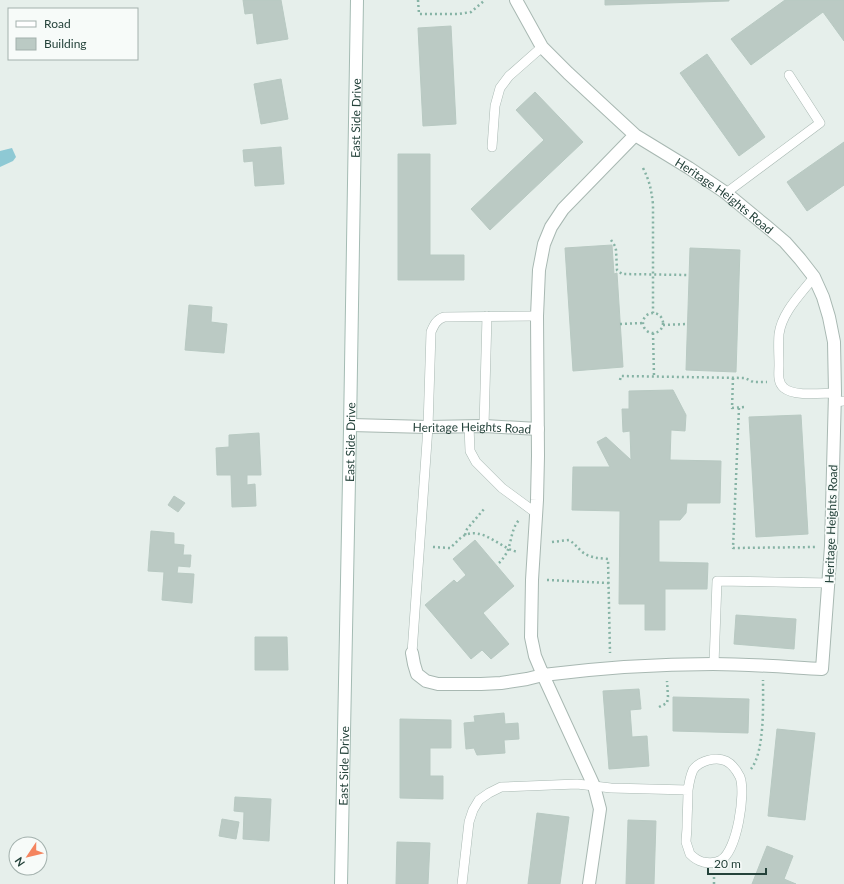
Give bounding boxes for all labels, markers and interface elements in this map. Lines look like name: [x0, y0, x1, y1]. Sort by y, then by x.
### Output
legend: [8, 8, 138, 60]
text: Road: [44, 16, 71, 31]
text: Building: [44, 36, 87, 51]
street label: East Side Drive: [347, 78, 363, 158]
street label: Heritage Heights Road: [673, 154, 777, 237]
street label: East Side Drive: [342, 402, 358, 482]
street label: Heritage Heights Road: [412, 418, 532, 436]
street label: Heritage Heights Road: [821, 464, 841, 584]
street label: East Side Drive: [335, 726, 352, 806]
north arrow: [8, 836, 48, 876]
scale bar: [708, 850, 766, 876]
text: N: [12, 855, 27, 869]
text: 20 m: [714, 856, 741, 871]

